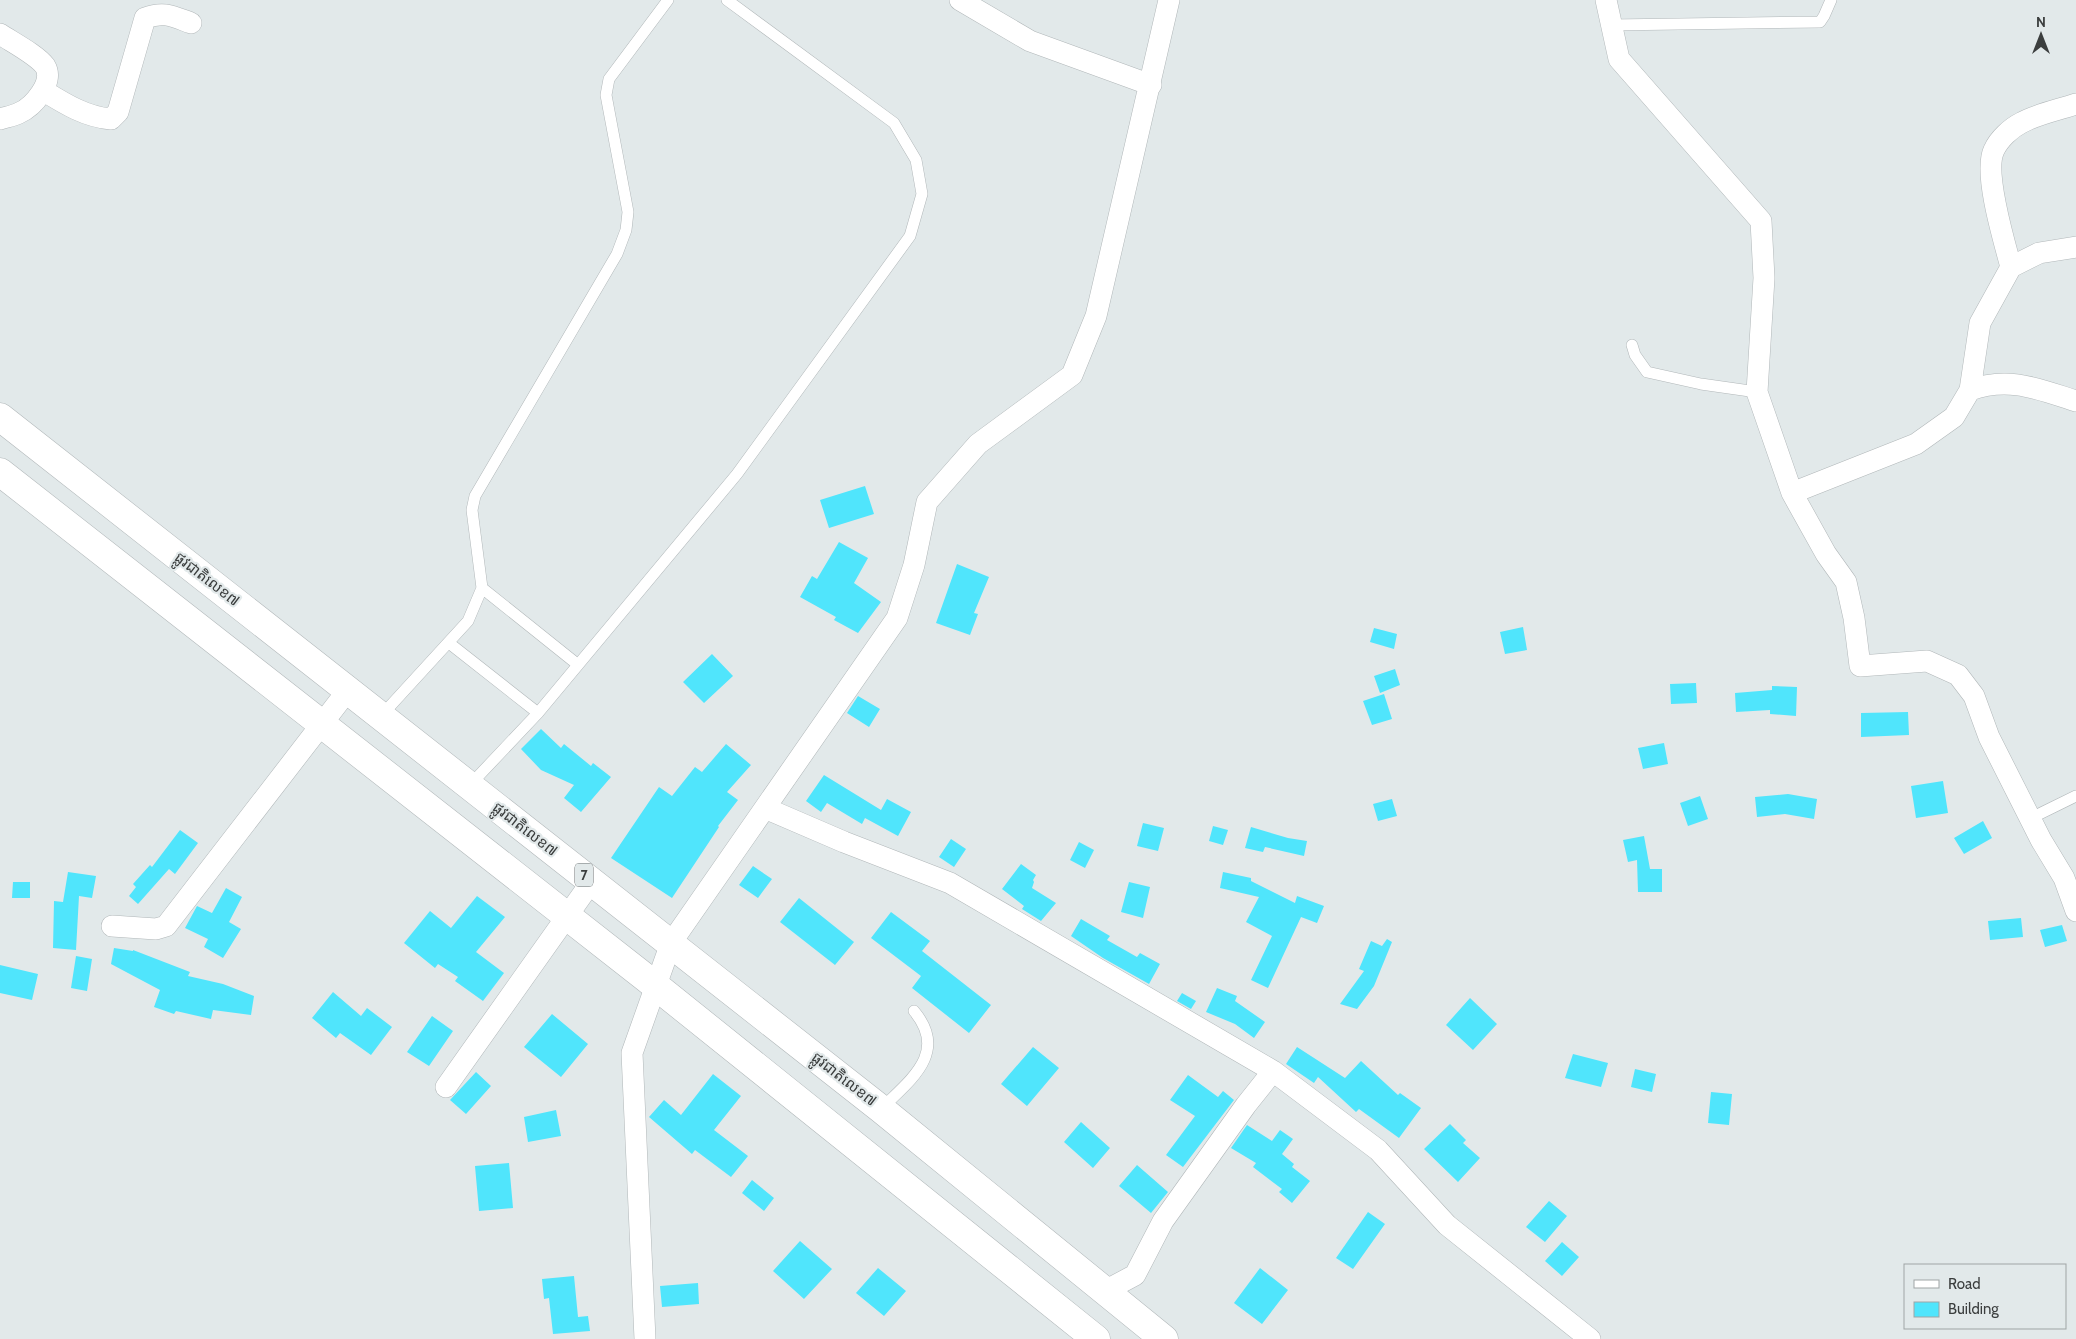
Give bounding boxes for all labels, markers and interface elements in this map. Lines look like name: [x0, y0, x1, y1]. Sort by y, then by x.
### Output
north arrow: [2016, 10, 2066, 60]
text: N: [2036, 13, 2046, 31]
street label: ផ្លូវជាតិលេខ៧: [168, 548, 243, 613]
street label: ផ្លូវជាតិលេខ៧: [486, 798, 561, 863]
road number: 7: [575, 864, 593, 886]
street label: ផ្លូវជាតិលេខ៧: [805, 1048, 880, 1113]
legend: [1904, 1264, 2066, 1329]
text: Road: [1948, 1275, 1981, 1293]
text: Building: [1948, 1300, 1999, 1318]

